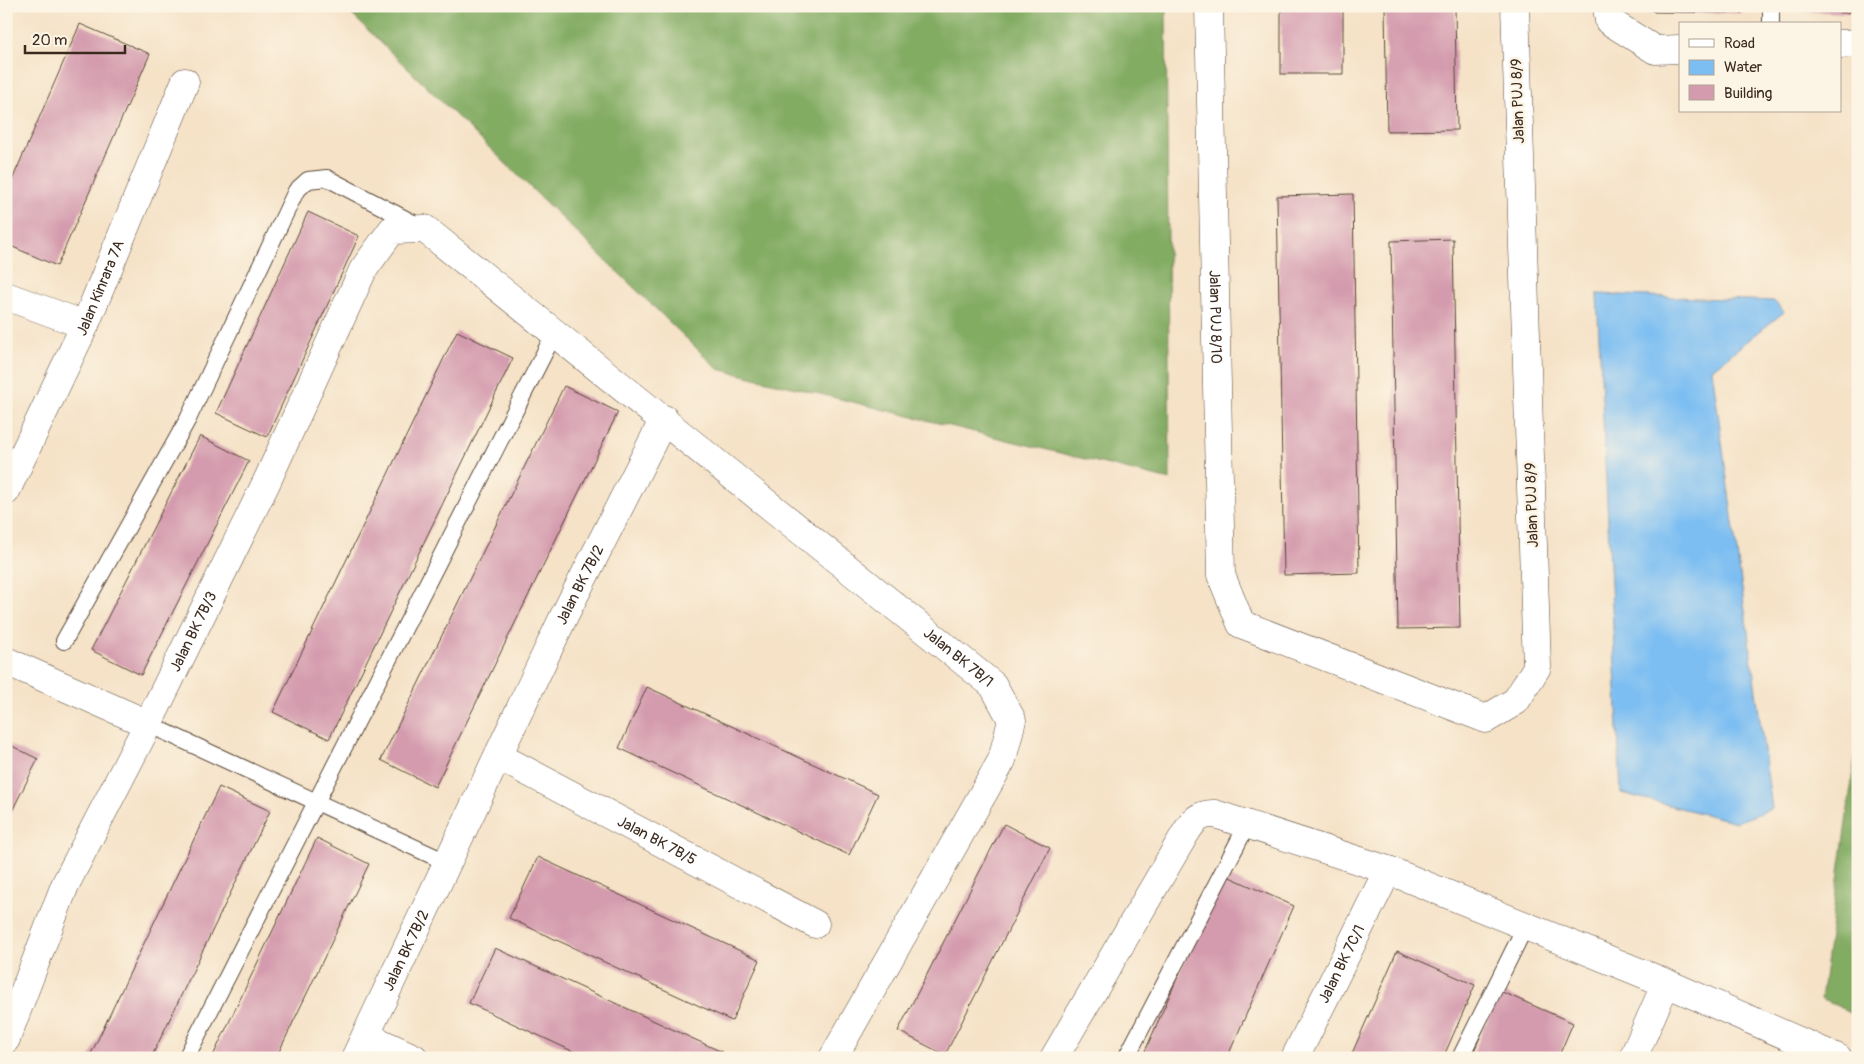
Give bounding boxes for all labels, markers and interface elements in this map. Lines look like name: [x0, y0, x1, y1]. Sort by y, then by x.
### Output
scale bar: [25, 22, 125, 54]
legend: [1679, 22, 1842, 112]
text: 20 m: [32, 31, 67, 50]
text: Road: [1724, 34, 1755, 53]
street label: Jalan PUJ 8/9: [1507, 58, 1529, 144]
text: Water: [1724, 58, 1763, 77]
text: Building: [1724, 84, 1772, 103]
street label: Jalan Kinrara 7A: [72, 237, 129, 339]
street label: Jalan PUJ 8/10: [1205, 270, 1226, 364]
street label: Jalan PUJ 8/9: [1521, 462, 1543, 548]
street label: Jalan BK 7B/2: [552, 542, 608, 628]
street label: Jalan BK 7B/3: [166, 588, 221, 675]
street label: Jalan BK 7B/1: [920, 623, 997, 691]
street label: Jalan BK 7B/5: [614, 812, 700, 869]
street label: Jalan BK 7B/2: [379, 907, 433, 994]
street label: Jalan BK 7C/1: [1314, 921, 1369, 1006]

